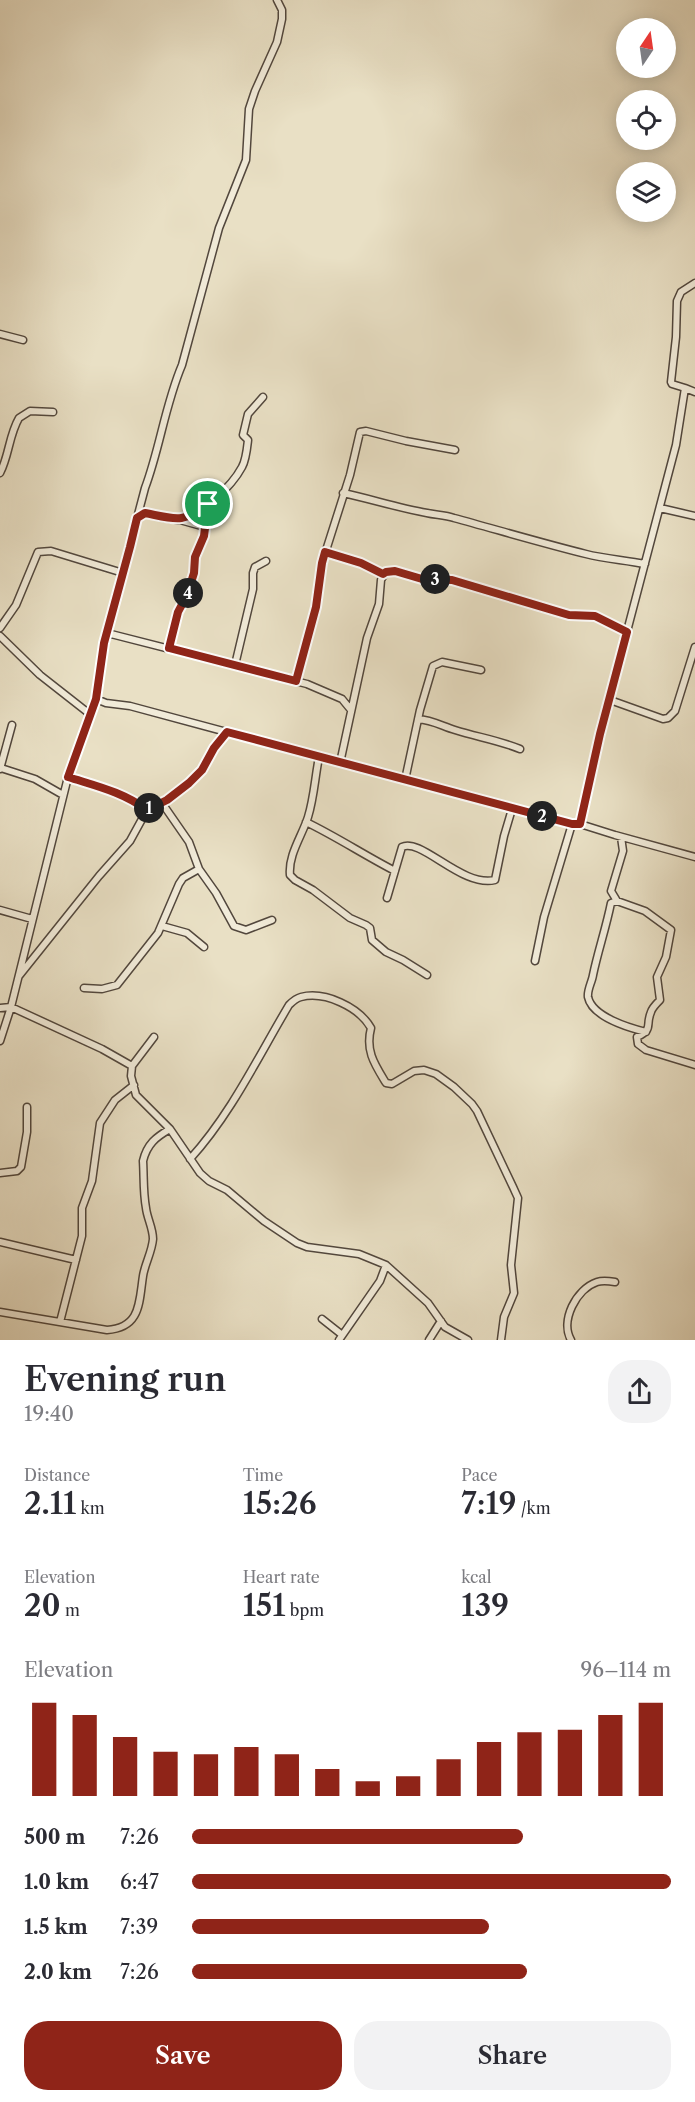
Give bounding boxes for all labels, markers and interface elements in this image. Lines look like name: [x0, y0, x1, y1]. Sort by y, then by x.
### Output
north arrow: [616, 18, 676, 78]
map controls: [616, 18, 676, 222]
button: locate: [616, 90, 676, 150]
button: layers: [616, 162, 676, 222]
pin: [182, 478, 233, 529]
icon: arrive: [191, 487, 224, 520]
pin: 3: [420, 564, 450, 594]
text: 3: [430, 569, 440, 589]
pin: 4: [173, 578, 203, 608]
text: 4: [183, 583, 193, 603]
pin: 1: [134, 793, 164, 823]
text: 1: [145, 798, 153, 818]
pin: 2: [527, 801, 557, 831]
text: 2: [537, 806, 547, 826]
text: Evening run: [24, 1359, 226, 1400]
button: share: [608, 1360, 671, 1423]
text: 19:40: [24, 1402, 74, 1426]
text: Distance: [24, 1465, 90, 1485]
text: Time: [243, 1465, 283, 1485]
text: Pace: [461, 1465, 497, 1485]
text: 2.11: [24, 1485, 76, 1522]
text: 15:26: [243, 1485, 316, 1522]
text: 7:19: [461, 1485, 516, 1522]
text: km: [76, 1498, 105, 1518]
text: /km: [516, 1498, 551, 1518]
text: Elevation: [24, 1567, 95, 1587]
text: Heart rate: [243, 1567, 320, 1587]
text: kcal: [461, 1567, 492, 1587]
text: 20: [24, 1587, 61, 1624]
text: 151: [243, 1587, 286, 1624]
text: 139: [461, 1587, 509, 1624]
text: m: [61, 1600, 80, 1620]
text: bpm: [286, 1600, 324, 1620]
text: Elevation: [24, 1658, 113, 1682]
text: 96–114 m: [581, 1658, 671, 1682]
text: 500 m: [24, 1825, 85, 1849]
text: 7:26: [120, 1825, 159, 1849]
text: 1.0 km: [24, 1870, 89, 1894]
text: 6:47: [120, 1870, 159, 1894]
text: 1.5 km: [24, 1915, 88, 1939]
text: 7:39: [120, 1915, 158, 1939]
text: 2.0 km: [24, 1960, 92, 1984]
text: 7:26: [120, 1960, 159, 1984]
button: Save: [24, 2021, 342, 2090]
button: Share: [354, 2021, 671, 2090]

